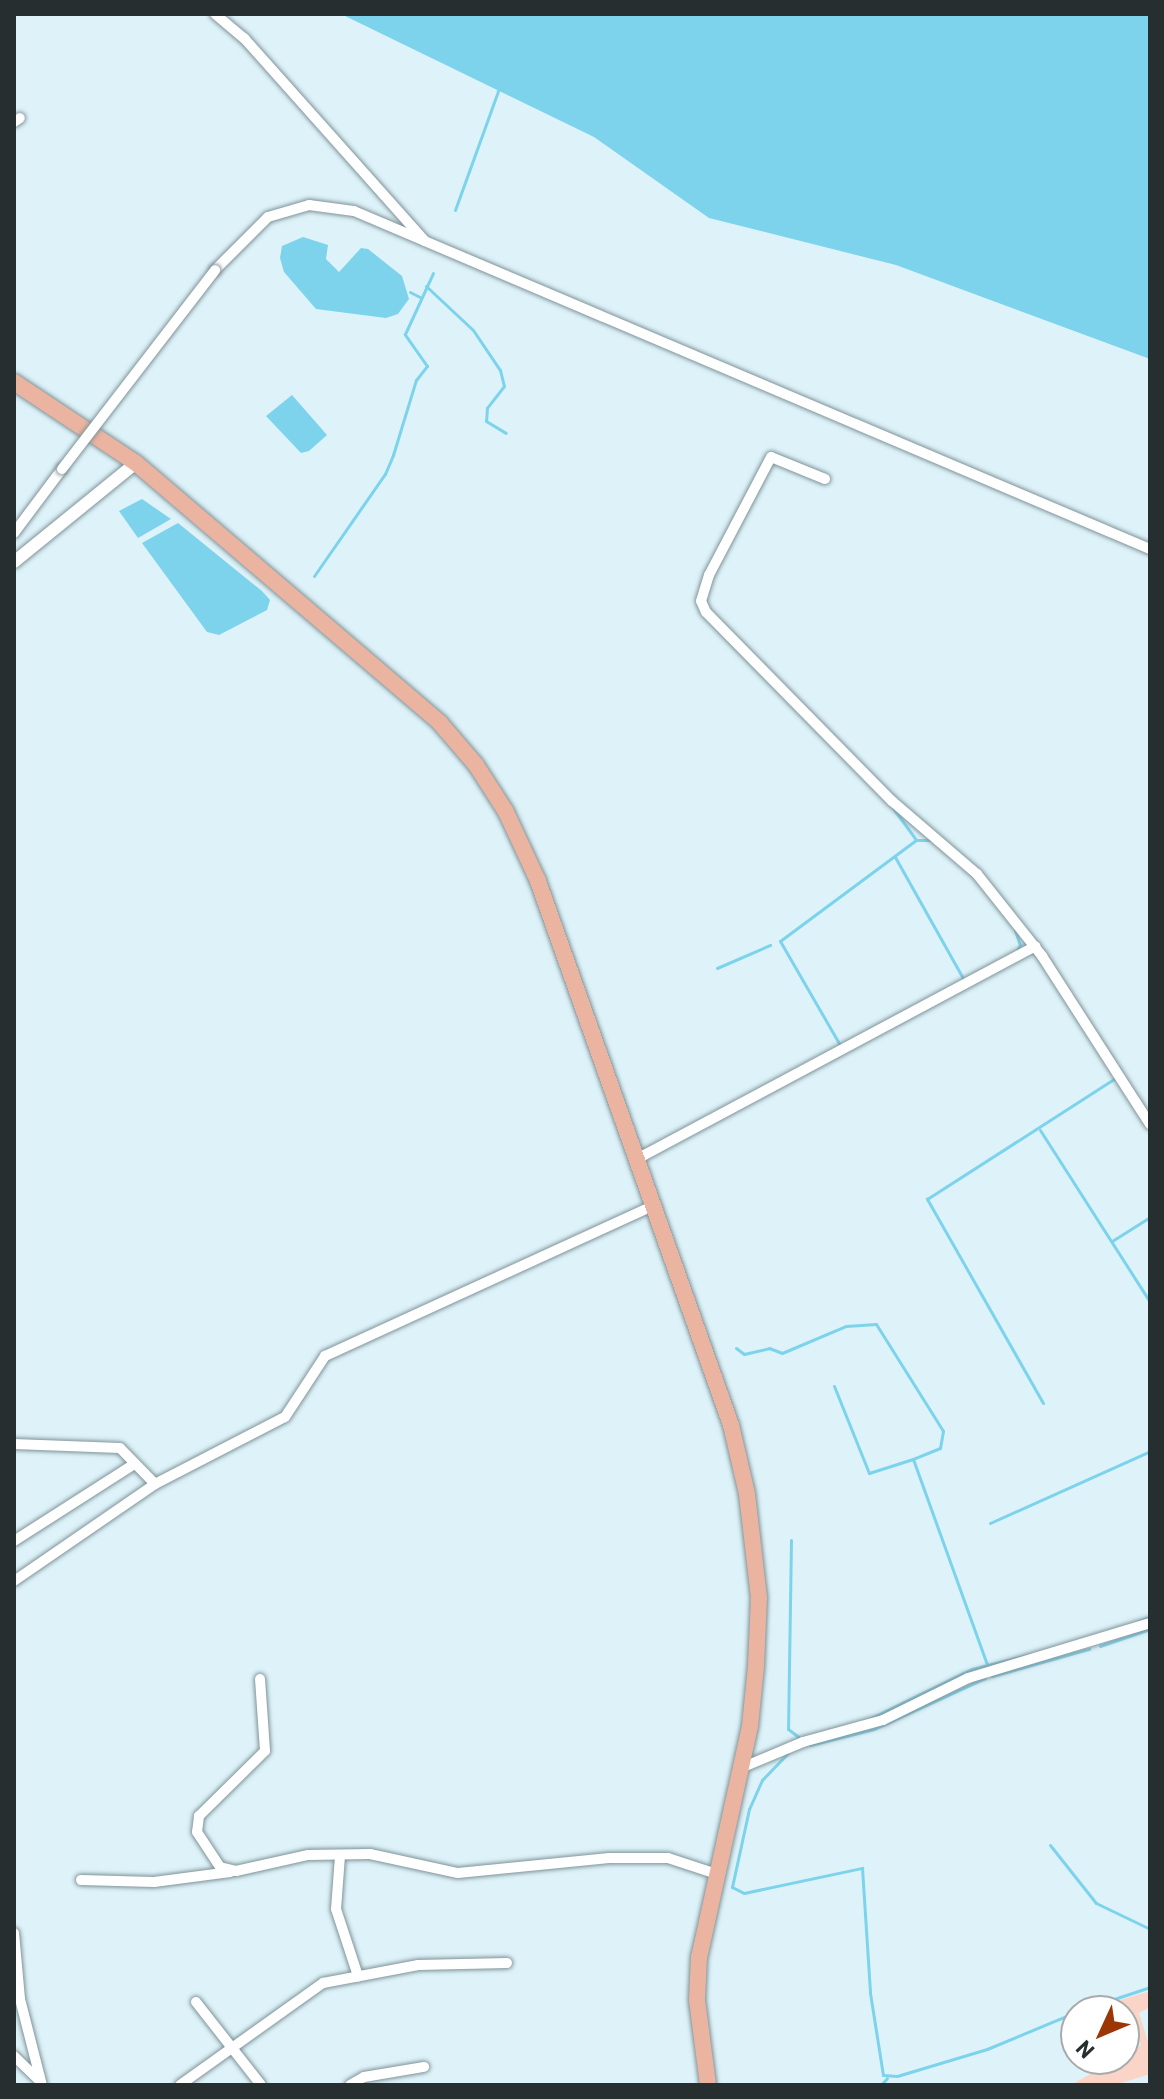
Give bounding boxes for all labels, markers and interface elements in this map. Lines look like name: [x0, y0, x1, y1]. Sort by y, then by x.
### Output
north arrow: [1060, 1995, 1140, 2075]
text: N: [1070, 2036, 1099, 2065]

